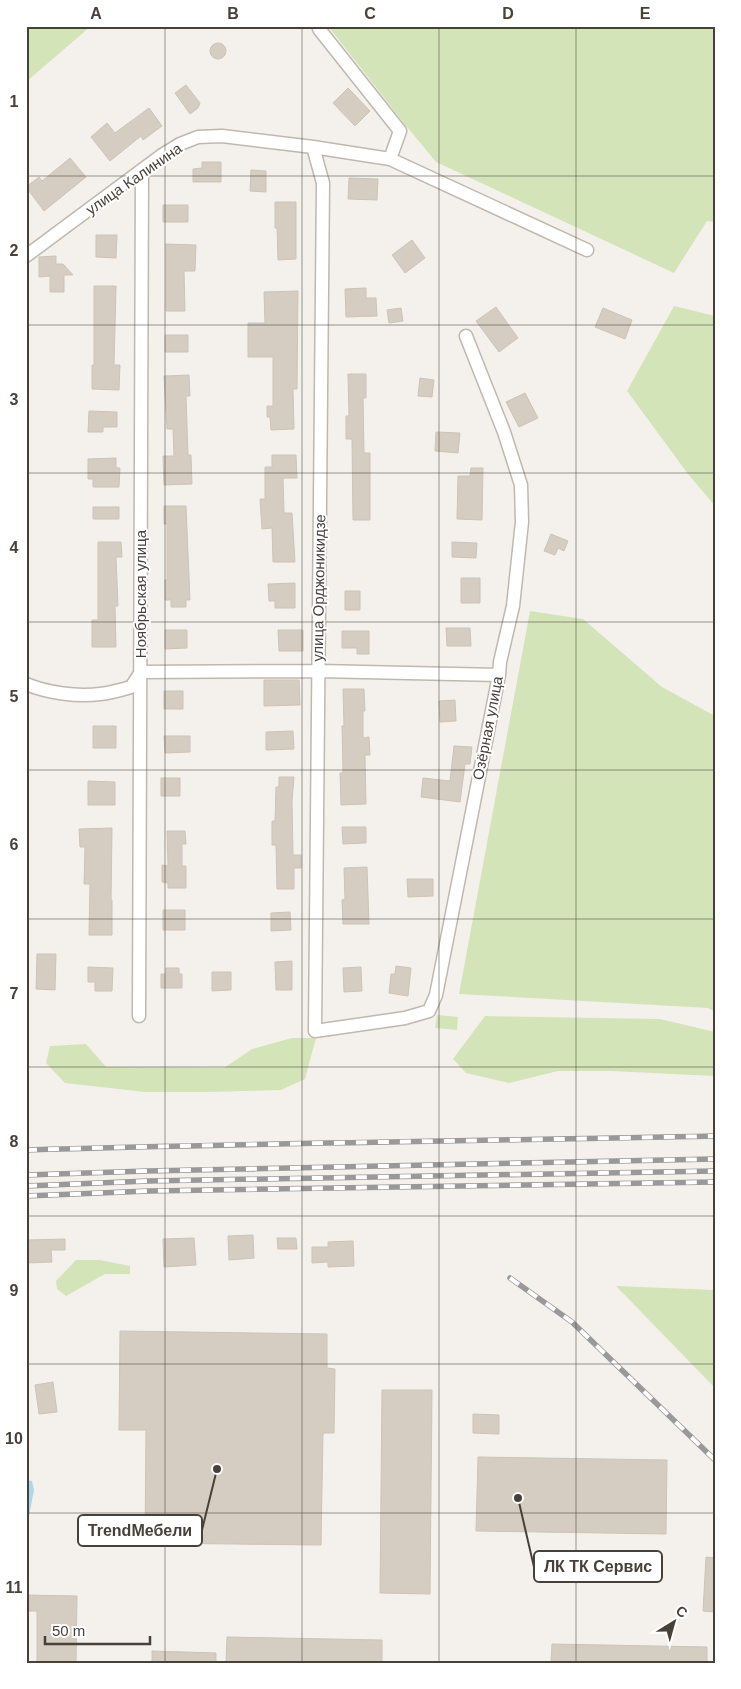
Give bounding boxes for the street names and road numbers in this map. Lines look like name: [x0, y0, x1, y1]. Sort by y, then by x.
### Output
street label: улица Калинина: [83, 139, 185, 218]
street label: улица Орджоникидзе: [309, 514, 328, 662]
street label: Ноябрьская улица: [132, 529, 149, 658]
street label: Озёрная улица: [469, 674, 506, 781]

